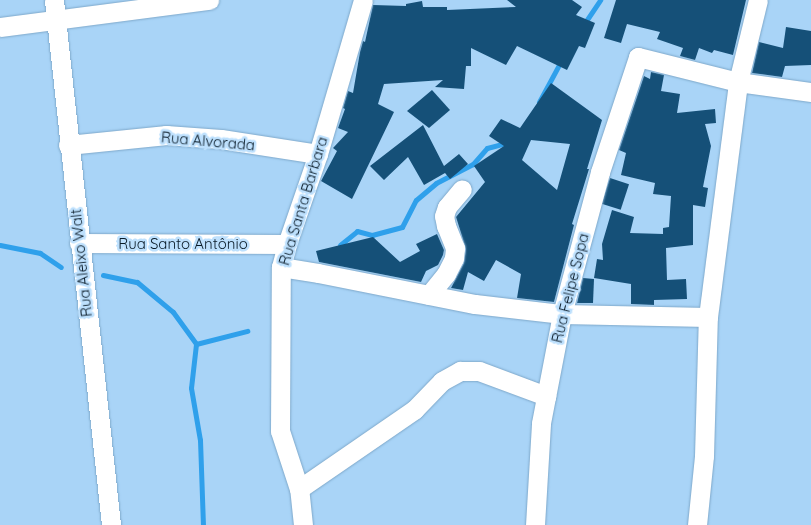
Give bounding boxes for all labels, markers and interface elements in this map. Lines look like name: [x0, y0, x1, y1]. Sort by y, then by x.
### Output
street label: Rua Alvorada: [160, 128, 256, 154]
street label: Rua Santa Barbara: [275, 134, 331, 268]
street label: Rua Aleixo Walt: [66, 208, 96, 318]
street label: Rua Felipe Sopa: [548, 231, 592, 345]
street label: Rua Santo Antônio: [118, 235, 248, 253]

